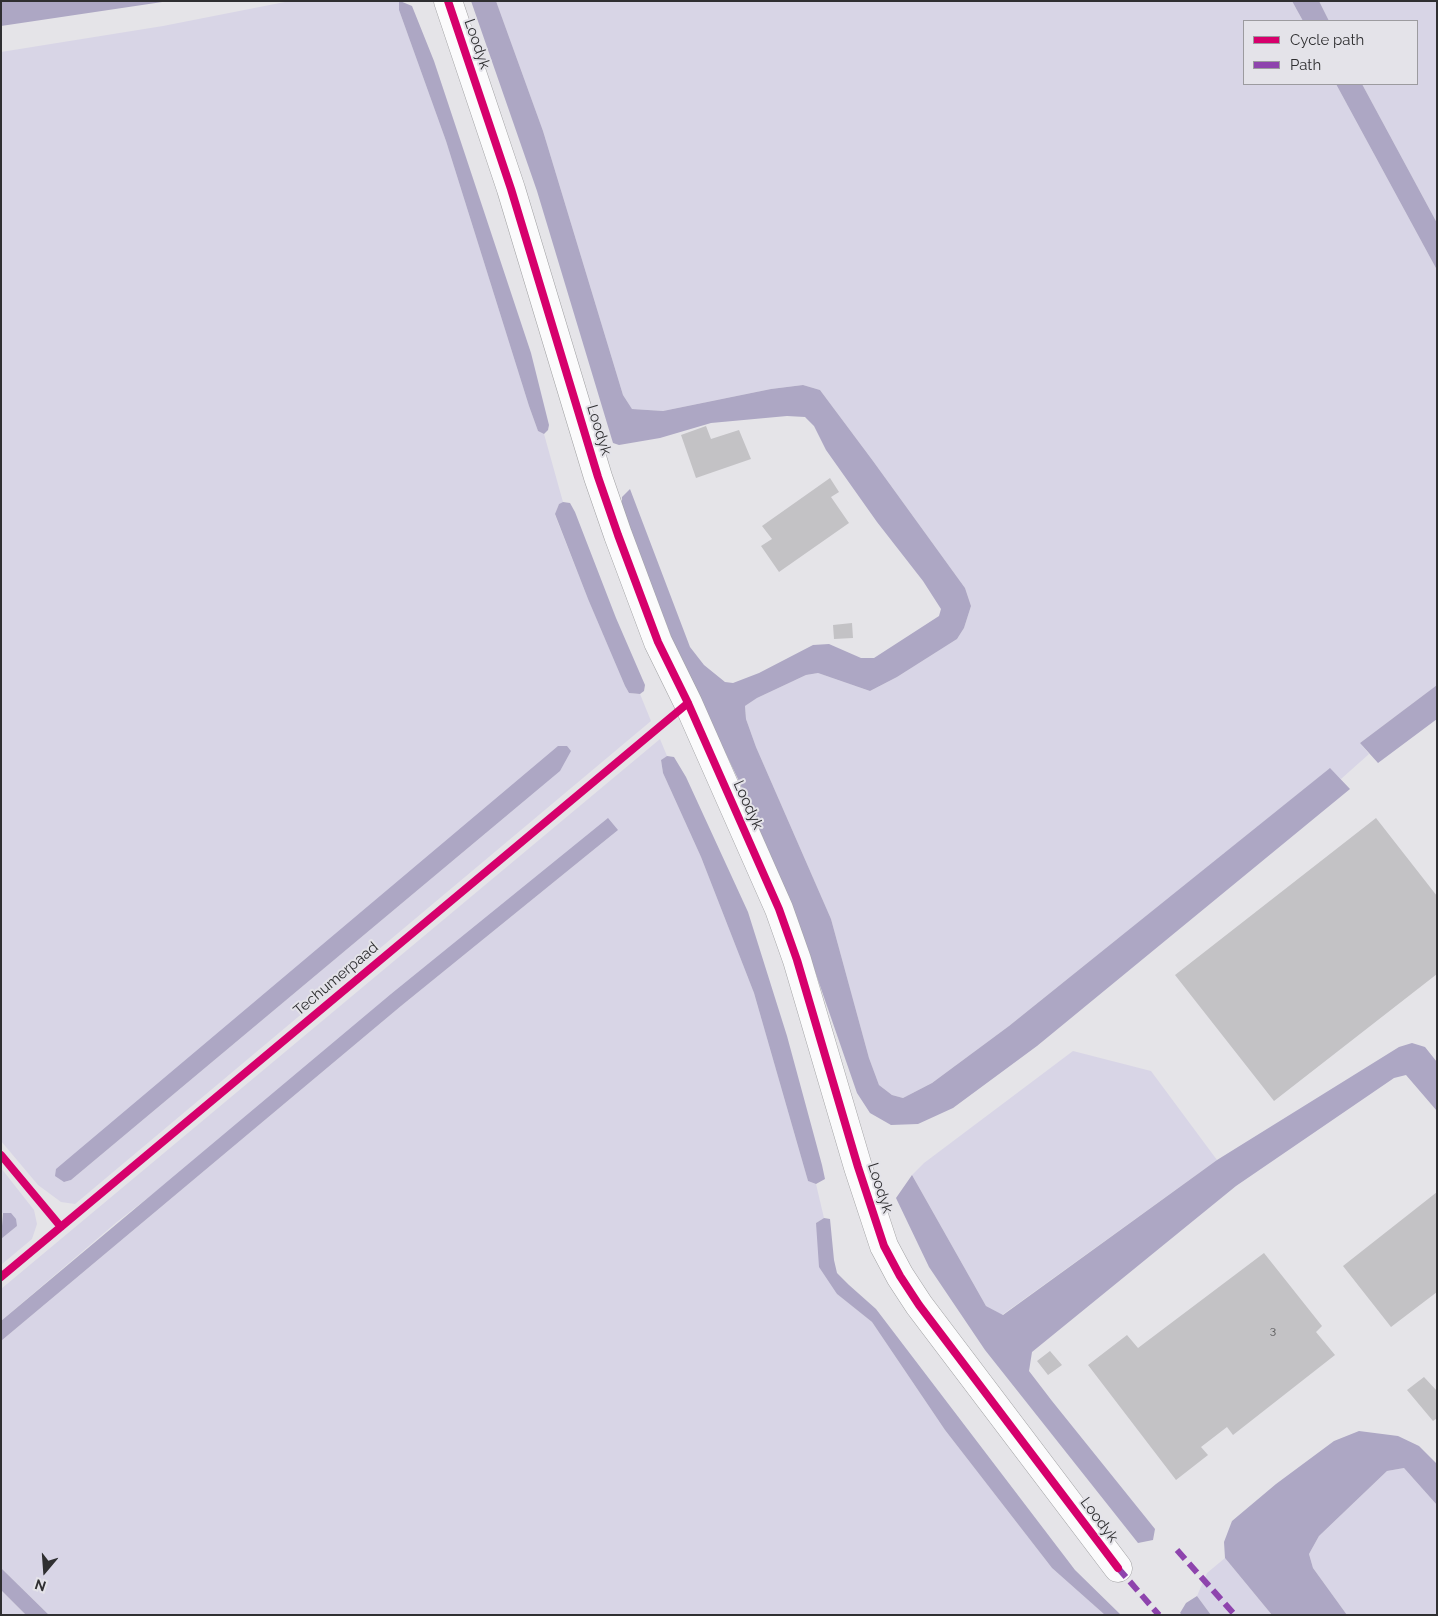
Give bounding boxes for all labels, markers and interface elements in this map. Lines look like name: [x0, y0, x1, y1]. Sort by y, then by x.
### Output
street label: Loodyk: [460, 17, 494, 71]
legend: [1243, 20, 1418, 85]
text: Cycle path: [1290, 31, 1364, 49]
text: Path: [1290, 56, 1321, 74]
street label: Loodyk: [583, 403, 615, 457]
street label: Loodyk: [729, 778, 767, 832]
street label: Techumerpaad: [290, 938, 382, 1020]
street label: Loodyk: [863, 1161, 897, 1215]
house number: 3: [1270, 1323, 1276, 1337]
street label: Loodyk: [1076, 1494, 1122, 1546]
north arrow: [20, 1546, 70, 1596]
text: N: [33, 1576, 48, 1595]

